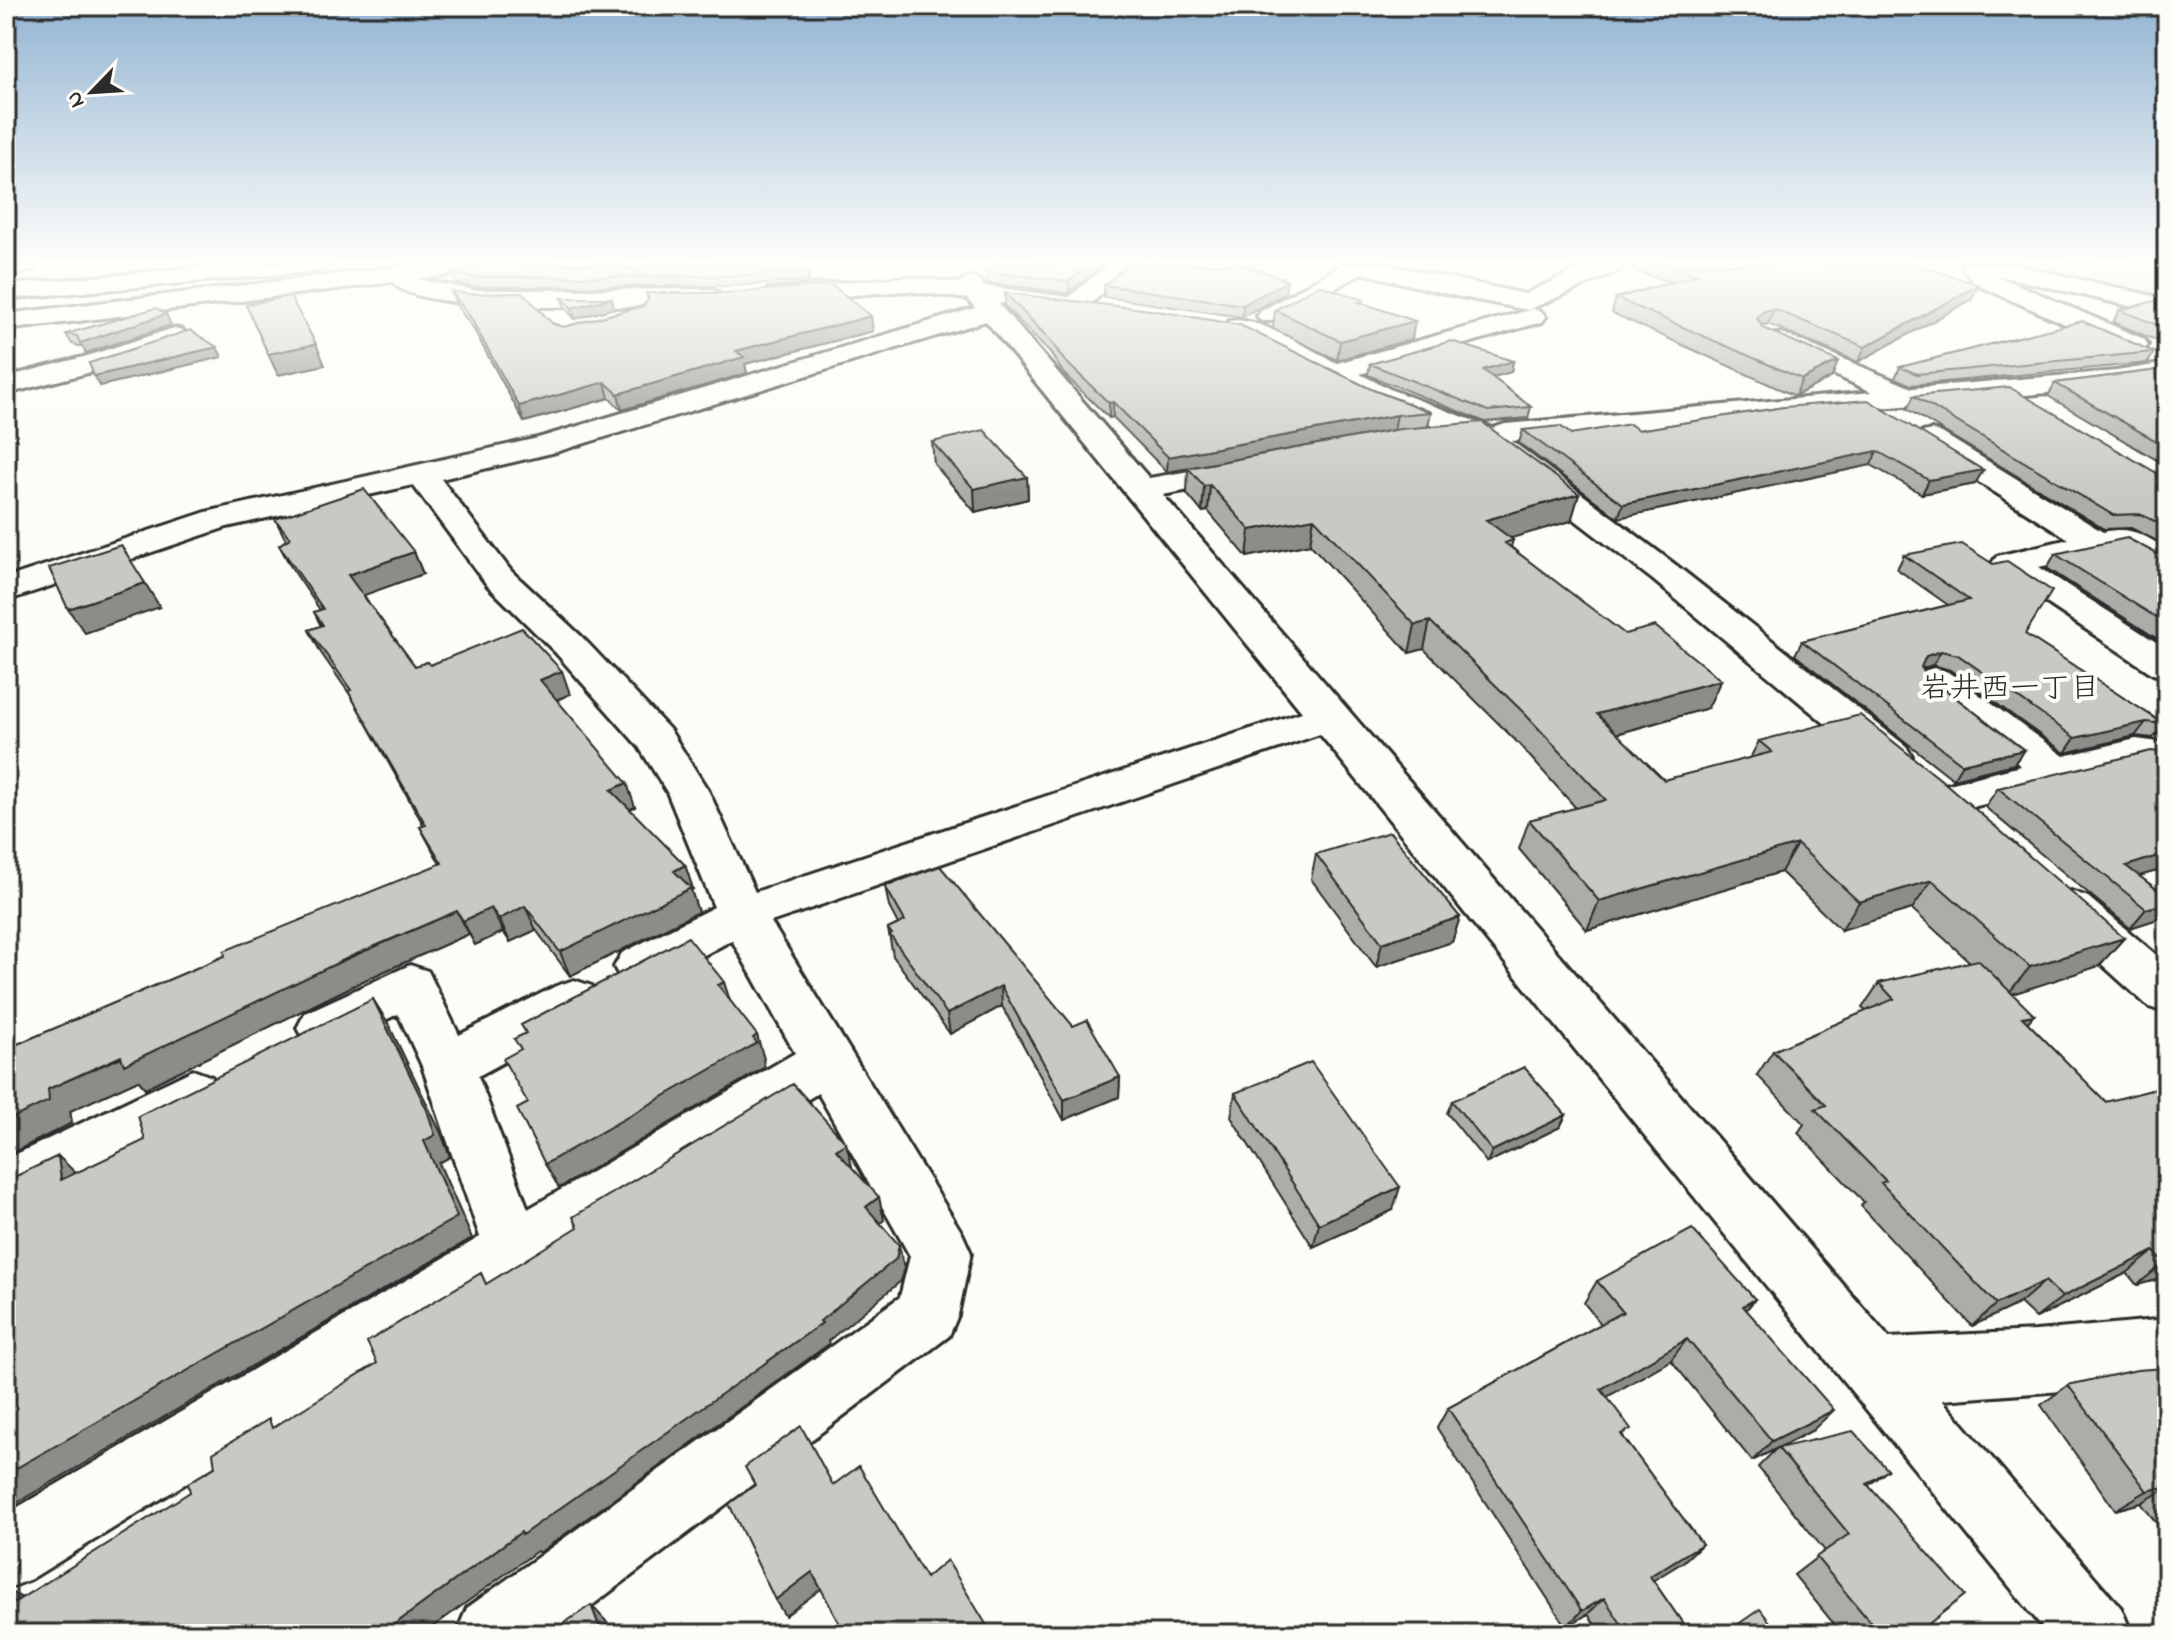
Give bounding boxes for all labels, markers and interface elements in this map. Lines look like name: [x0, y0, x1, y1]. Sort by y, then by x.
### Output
north arrow: [52, 52, 132, 132]
text: N: [59, 86, 94, 113]
district label: 岩井西一丁目: [1920, 668, 2100, 712]

